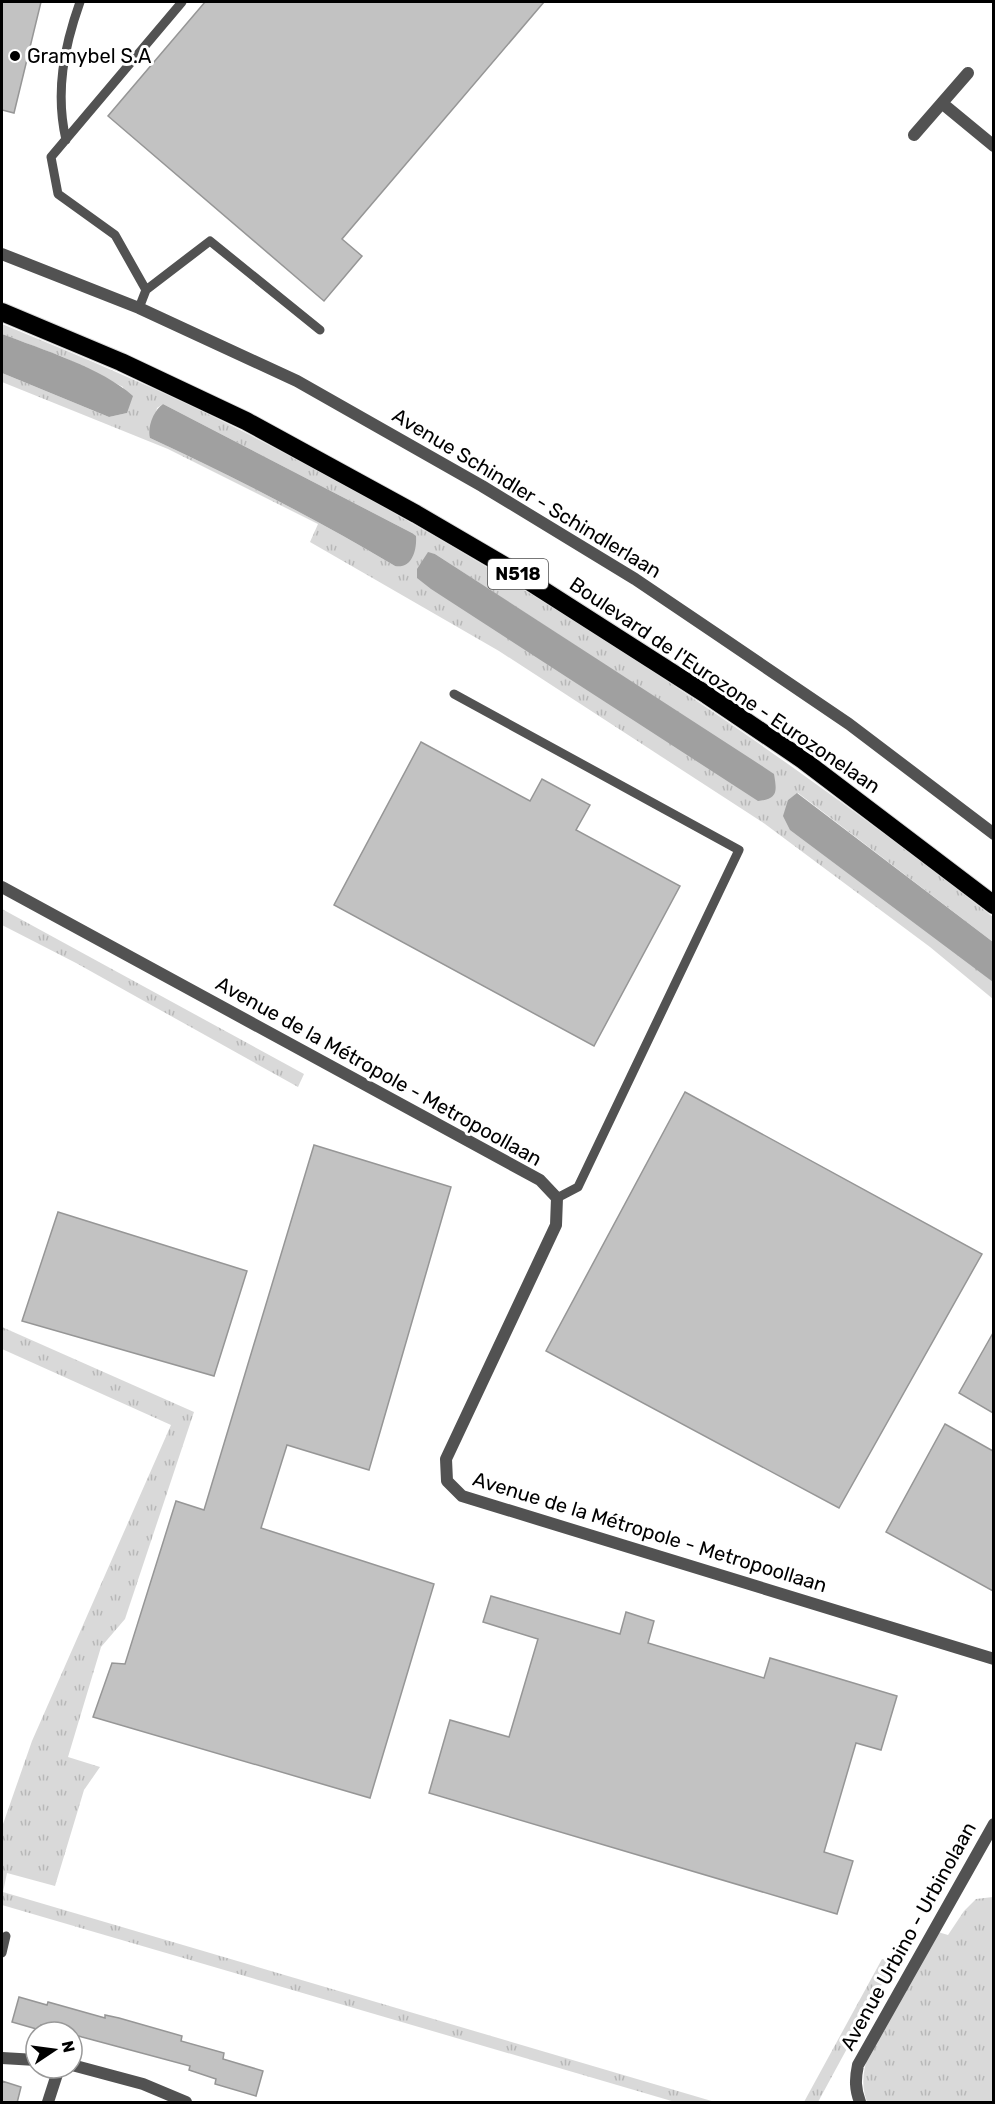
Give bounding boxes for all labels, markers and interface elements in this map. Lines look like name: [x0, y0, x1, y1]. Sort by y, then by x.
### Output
place label: Gramybel S.A: [27, 44, 151, 68]
marker: Gramybel S.A: [8, 49, 22, 63]
street label: Avenue Schindler - Schindlerlaan: [388, 403, 666, 583]
road number: N518: [488, 559, 548, 589]
street label: Boulevard de l'Eurozone - Eurozonelaan: [565, 572, 885, 798]
street label: Avenue de la Métropole - Metropoollaan: [212, 971, 546, 1171]
street label: Avenue de la Métropole - Metropoollaan: [470, 1467, 830, 1597]
street label: Avenue Urbino - Urbinolaan: [835, 1818, 981, 2054]
north arrow: [24, 2020, 84, 2080]
text: N: [58, 2039, 79, 2054]

